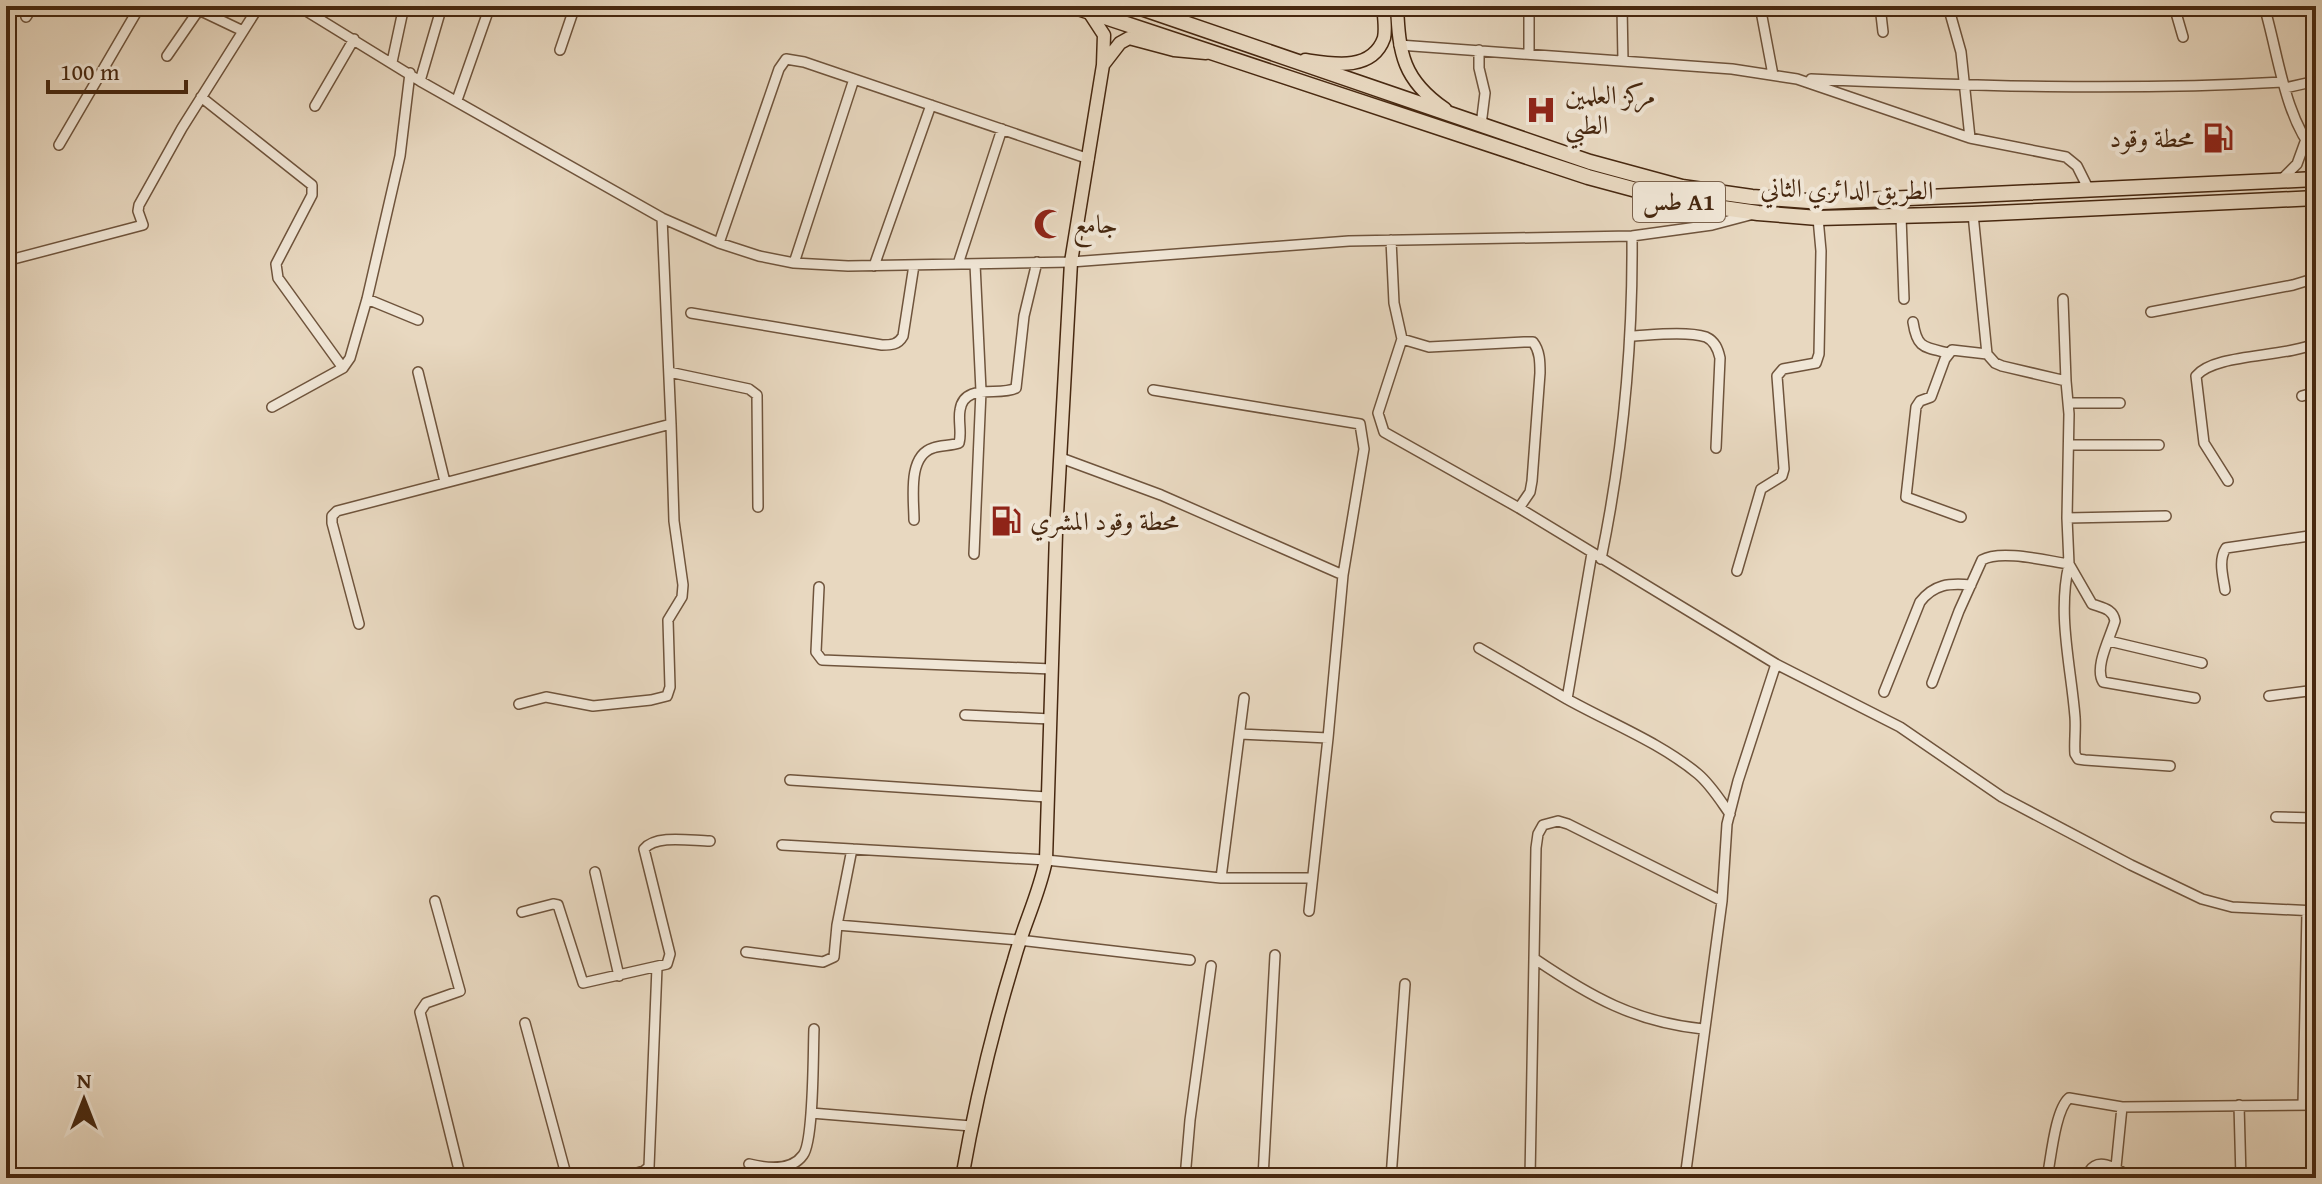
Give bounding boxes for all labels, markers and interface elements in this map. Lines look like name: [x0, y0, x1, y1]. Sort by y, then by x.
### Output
scale bar: [48, 44, 186, 94]
text: 100 m: [60, 54, 120, 89]
place label: مركز العلمين الطبي: [1565, 75, 1655, 149]
hospital icon: مركز العلمين الطبي: [1524, 93, 1558, 127]
place label: محطة وقود: [2110, 118, 2194, 157]
fuel station icon: محطة وقود: [2201, 121, 2235, 155]
street label: الطريق الدائري الثاني: [1760, 167, 1934, 213]
road number: طس A1: [1633, 182, 1725, 222]
place label: جامع: [1073, 204, 1118, 248]
mosque icon: جامع: [1032, 207, 1066, 241]
place label: محطة وقود المشري: [1030, 501, 1179, 542]
fuel station icon: محطة وقود المشري: [989, 504, 1023, 538]
north arrow: [44, 1060, 124, 1140]
text: N: [77, 1064, 92, 1096]

